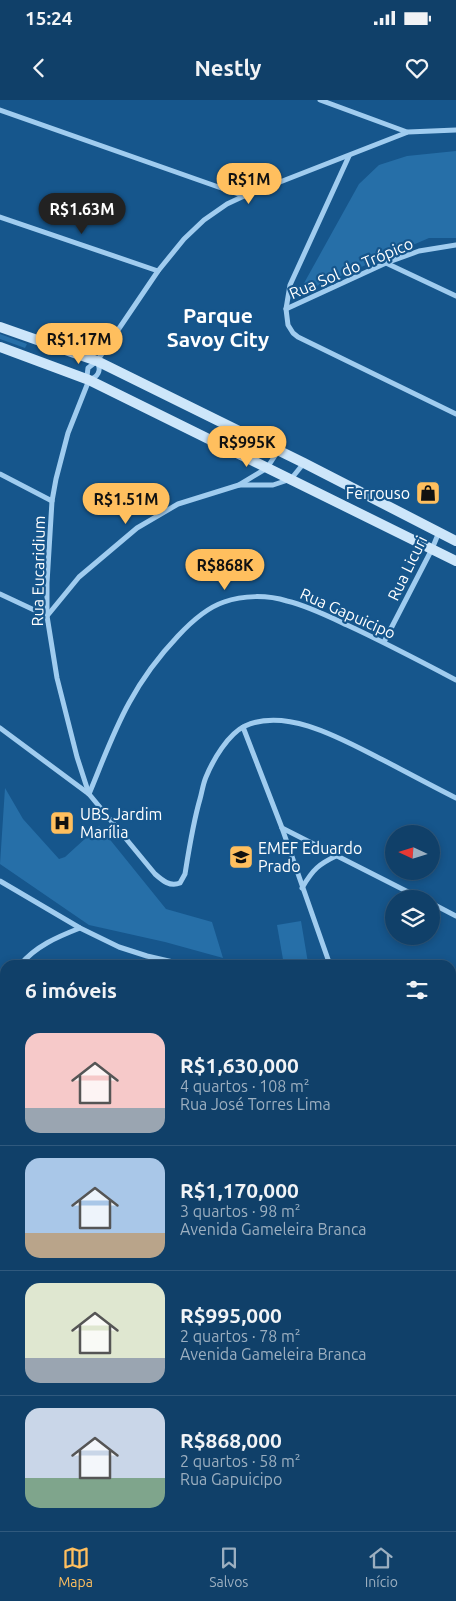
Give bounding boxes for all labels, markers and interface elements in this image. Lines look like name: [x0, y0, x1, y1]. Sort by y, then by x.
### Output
text: 15:24: [25, 7, 73, 29]
icon: back: [25, 54, 53, 82]
icon: heart: [403, 54, 431, 82]
text: Nestly: [194, 55, 262, 80]
pin: R$1M: [219, 162, 279, 205]
text: R$1M: [228, 170, 270, 188]
pin: R$1.63M: [36, 192, 128, 235]
text: R$1.63M: [50, 200, 114, 218]
street label: Rua Sol do Trópico: [286, 234, 416, 302]
district label: Parque Savoy City: [167, 303, 269, 351]
pin: R$1.17M: [33, 322, 125, 365]
text: R$1.17M: [47, 330, 111, 348]
pin: R$995K: [206, 426, 288, 468]
text: R$995K: [218, 433, 276, 451]
shop icon: Ferrouso: [415, 480, 441, 506]
pin: R$1.51M: [80, 482, 172, 525]
place label: Ferrouso: [346, 484, 410, 502]
text: R$1.51M: [94, 490, 158, 508]
street label: Rua Eucaridium: [28, 515, 48, 627]
street label: Rua Licuri: [384, 533, 430, 603]
pin: R$868K: [184, 548, 266, 591]
text: R$868K: [196, 556, 254, 574]
street label: Rua Gapuicipo: [298, 584, 398, 642]
place label: UBS Jardim Marília: [80, 805, 162, 841]
hospital icon: UBS Jardim Marília: [49, 810, 75, 836]
north arrow: [385, 825, 440, 880]
map controls: [385, 825, 440, 945]
place label: EMEF Eduardo Prado: [258, 839, 362, 875]
school or university icon: EMEF Eduardo Prado: [228, 844, 254, 870]
button: layers: [385, 890, 440, 945]
icon: filters: [403, 976, 431, 1004]
text: 6 imóveis: [25, 978, 117, 1002]
icon: home: [65, 1053, 125, 1113]
text: R$1,630,000: [180, 1053, 299, 1077]
text: 4 quartos · 108 m²: [180, 1077, 310, 1095]
text: Rua José Torres Lima: [180, 1095, 331, 1113]
icon: home: [65, 1178, 125, 1238]
text: R$1,170,000: [180, 1178, 299, 1202]
text: 3 quartos · 98 m²: [180, 1202, 301, 1220]
text: Avenida Gameleira Branca: [180, 1220, 367, 1238]
icon: home: [65, 1303, 125, 1363]
text: R$995,000: [180, 1303, 282, 1327]
text: 2 quartos · 78 m²: [180, 1327, 301, 1345]
text: Avenida Gameleira Branca: [180, 1345, 367, 1363]
icon: home: [65, 1428, 125, 1488]
text: R$868,000: [180, 1428, 282, 1452]
text: 2 quartos · 58 m²: [180, 1452, 301, 1470]
text: Rua Gapuicipo: [180, 1470, 282, 1488]
tab: Mapa: [58, 1544, 93, 1590]
tab: Salvos: [209, 1544, 248, 1590]
tab: Início: [365, 1544, 398, 1590]

